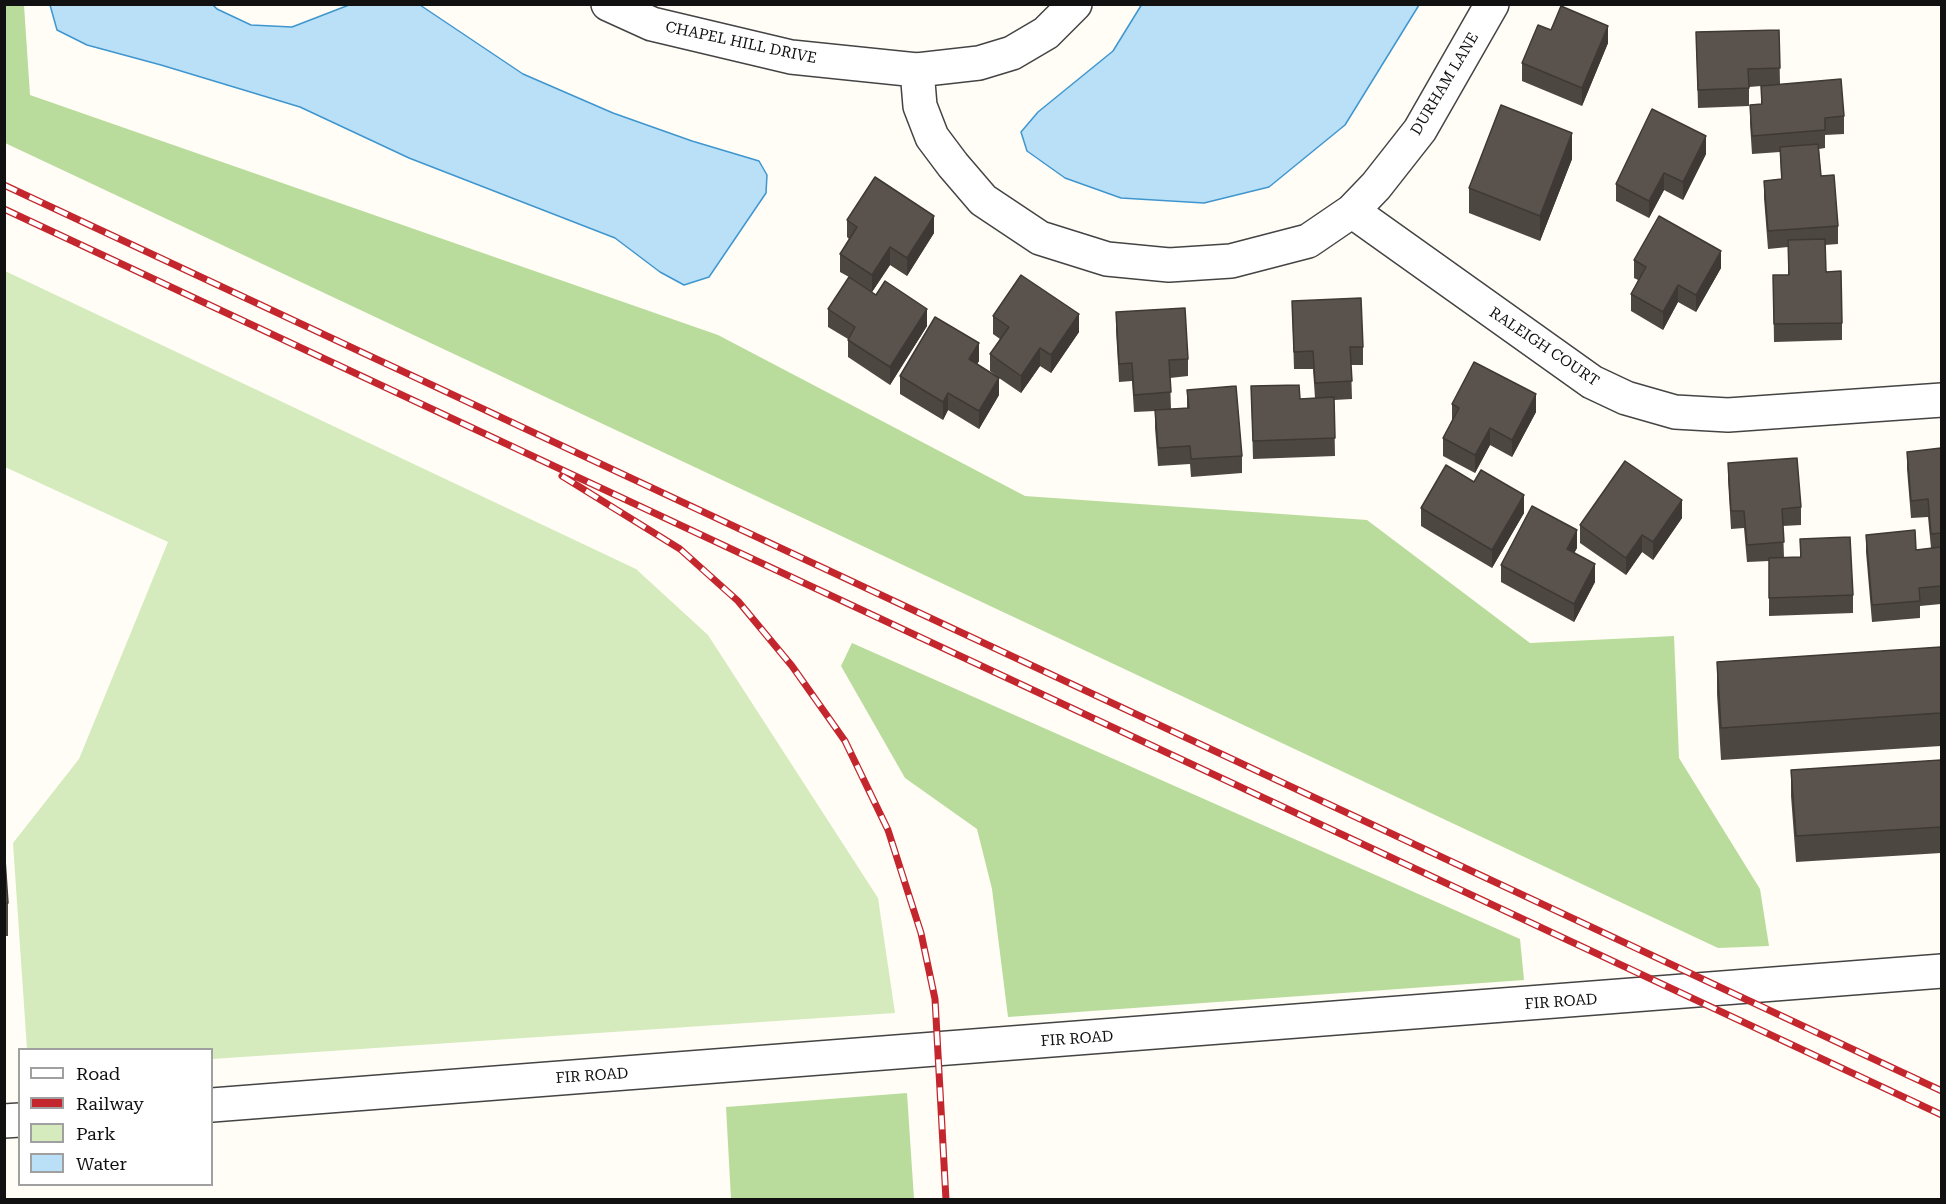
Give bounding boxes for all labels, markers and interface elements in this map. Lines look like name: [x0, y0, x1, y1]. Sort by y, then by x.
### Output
street label: CHAPEL HILL DRIVE: [664, 18, 818, 68]
street label: DURHAM LANE: [1407, 29, 1483, 139]
street label: RALEIGH COURT: [1486, 304, 1602, 390]
street label: FIR ROAD: [1524, 990, 1598, 1014]
street label: FIR ROAD: [1040, 1027, 1114, 1051]
legend: [18, 1048, 213, 1186]
text: Road: [76, 1063, 120, 1084]
street label: FIR ROAD: [555, 1064, 629, 1088]
text: Railway: [76, 1093, 144, 1114]
text: Park: [76, 1123, 116, 1144]
text: Water: [76, 1153, 127, 1174]

